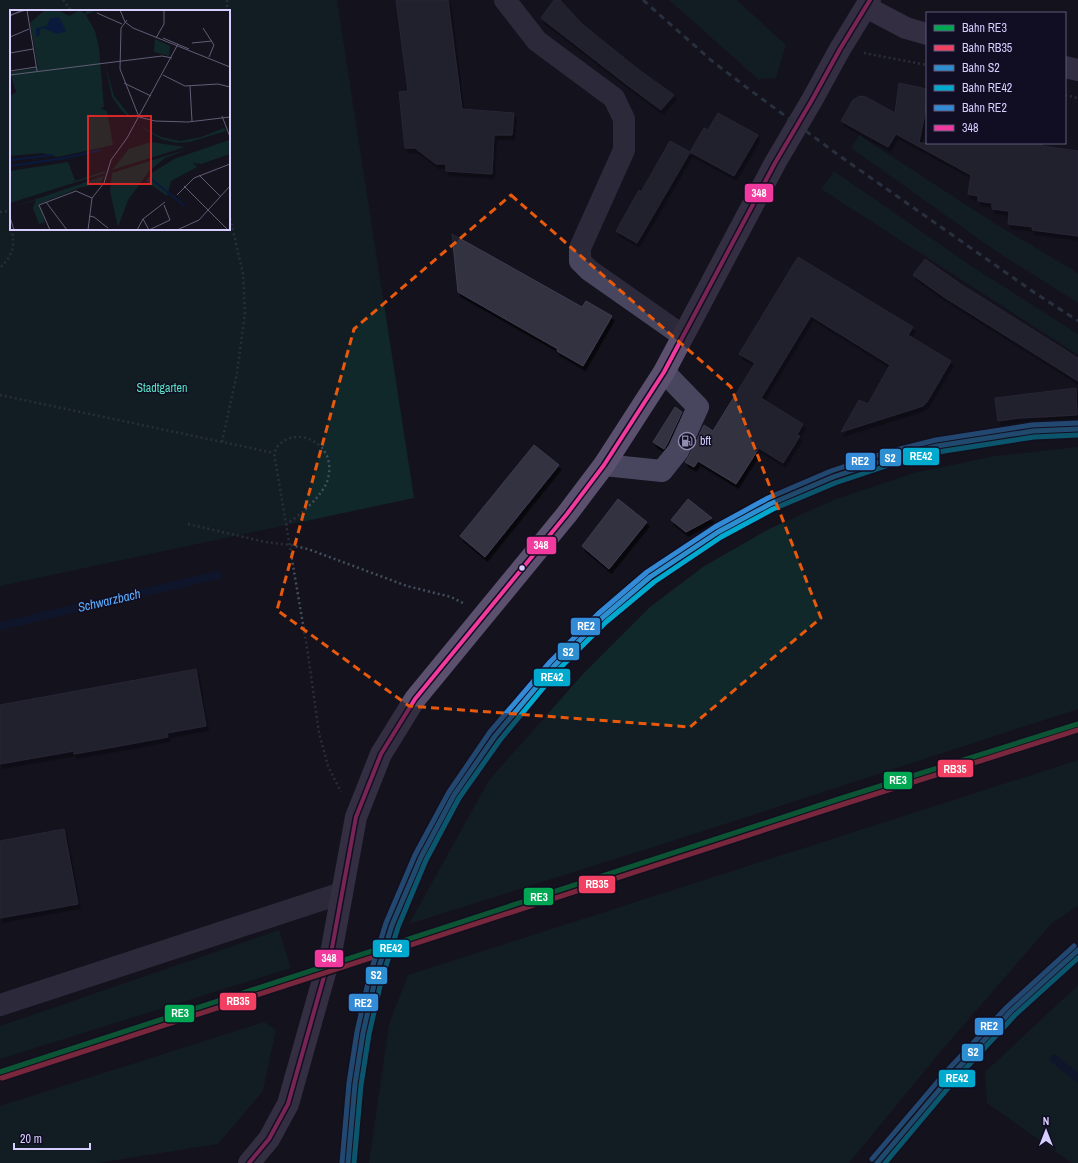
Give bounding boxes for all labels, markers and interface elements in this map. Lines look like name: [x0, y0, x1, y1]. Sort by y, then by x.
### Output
inset map: [10, 10, 230, 230]
legend: [926, 12, 1066, 144]
text: Bahn RE3: [962, 20, 1007, 36]
text: Bahn RB35: [962, 40, 1013, 56]
text: Bahn S2: [962, 60, 1000, 76]
text: Bahn RE42: [962, 80, 1012, 96]
text: Bahn RE2: [962, 100, 1007, 116]
text: 348: [962, 120, 978, 136]
line badge: 348: [744, 183, 774, 203]
text: 348: [751, 186, 767, 200]
park label: Stadtgarten: [137, 380, 187, 396]
fuel station icon: bft: [677, 431, 697, 451]
place label: bft: [700, 433, 711, 449]
line badge: RE42: [902, 447, 940, 466]
line badge: S2: [879, 448, 902, 467]
text: RE42: [910, 449, 932, 463]
text: S2: [884, 451, 896, 465]
line badge: RE2: [845, 452, 876, 471]
text: RE2: [851, 454, 869, 468]
line badge: 348: [526, 536, 557, 555]
text: 348: [533, 538, 549, 552]
unlabelled marker: [517, 563, 527, 573]
water label: Schwarzbach: [76, 585, 142, 616]
line badge: RE2: [570, 617, 601, 636]
text: RE2: [577, 619, 595, 633]
line badge: S2: [557, 642, 580, 661]
text: S2: [562, 645, 574, 659]
line badge: RE42: [533, 668, 571, 687]
text: RE42: [541, 670, 563, 684]
line badge: RB35: [937, 759, 974, 778]
text: RB35: [943, 762, 967, 776]
line badge: RE3: [883, 771, 913, 790]
text: RE3: [889, 773, 907, 787]
line badge: RB35: [578, 875, 616, 894]
text: RB35: [585, 877, 609, 891]
line badge: RE3: [523, 887, 554, 906]
text: RE3: [530, 890, 548, 904]
line badge: RE42: [372, 939, 410, 958]
text: RE42: [380, 941, 402, 955]
line badge: 348: [314, 949, 344, 968]
text: 348: [321, 951, 337, 965]
line badge: S2: [365, 966, 388, 985]
text: S2: [370, 968, 382, 982]
line badge: RB35: [219, 992, 257, 1011]
line badge: RE2: [348, 993, 379, 1012]
text: RB35: [226, 994, 250, 1008]
text: RE2: [354, 996, 372, 1010]
line badge: RE3: [164, 1004, 195, 1023]
text: RE3: [171, 1006, 189, 1020]
line badge: RE2: [974, 1017, 1004, 1036]
text: RE2: [980, 1019, 998, 1033]
line badge: S2: [961, 1043, 984, 1062]
text: S2: [967, 1045, 979, 1059]
line badge: RE42: [938, 1069, 976, 1088]
text: RE42: [946, 1071, 968, 1085]
north arrow: [1026, 1111, 1066, 1151]
text: N: [1043, 1114, 1049, 1128]
scale bar: [14, 1125, 90, 1151]
text: 20 m: [20, 1131, 42, 1147]

